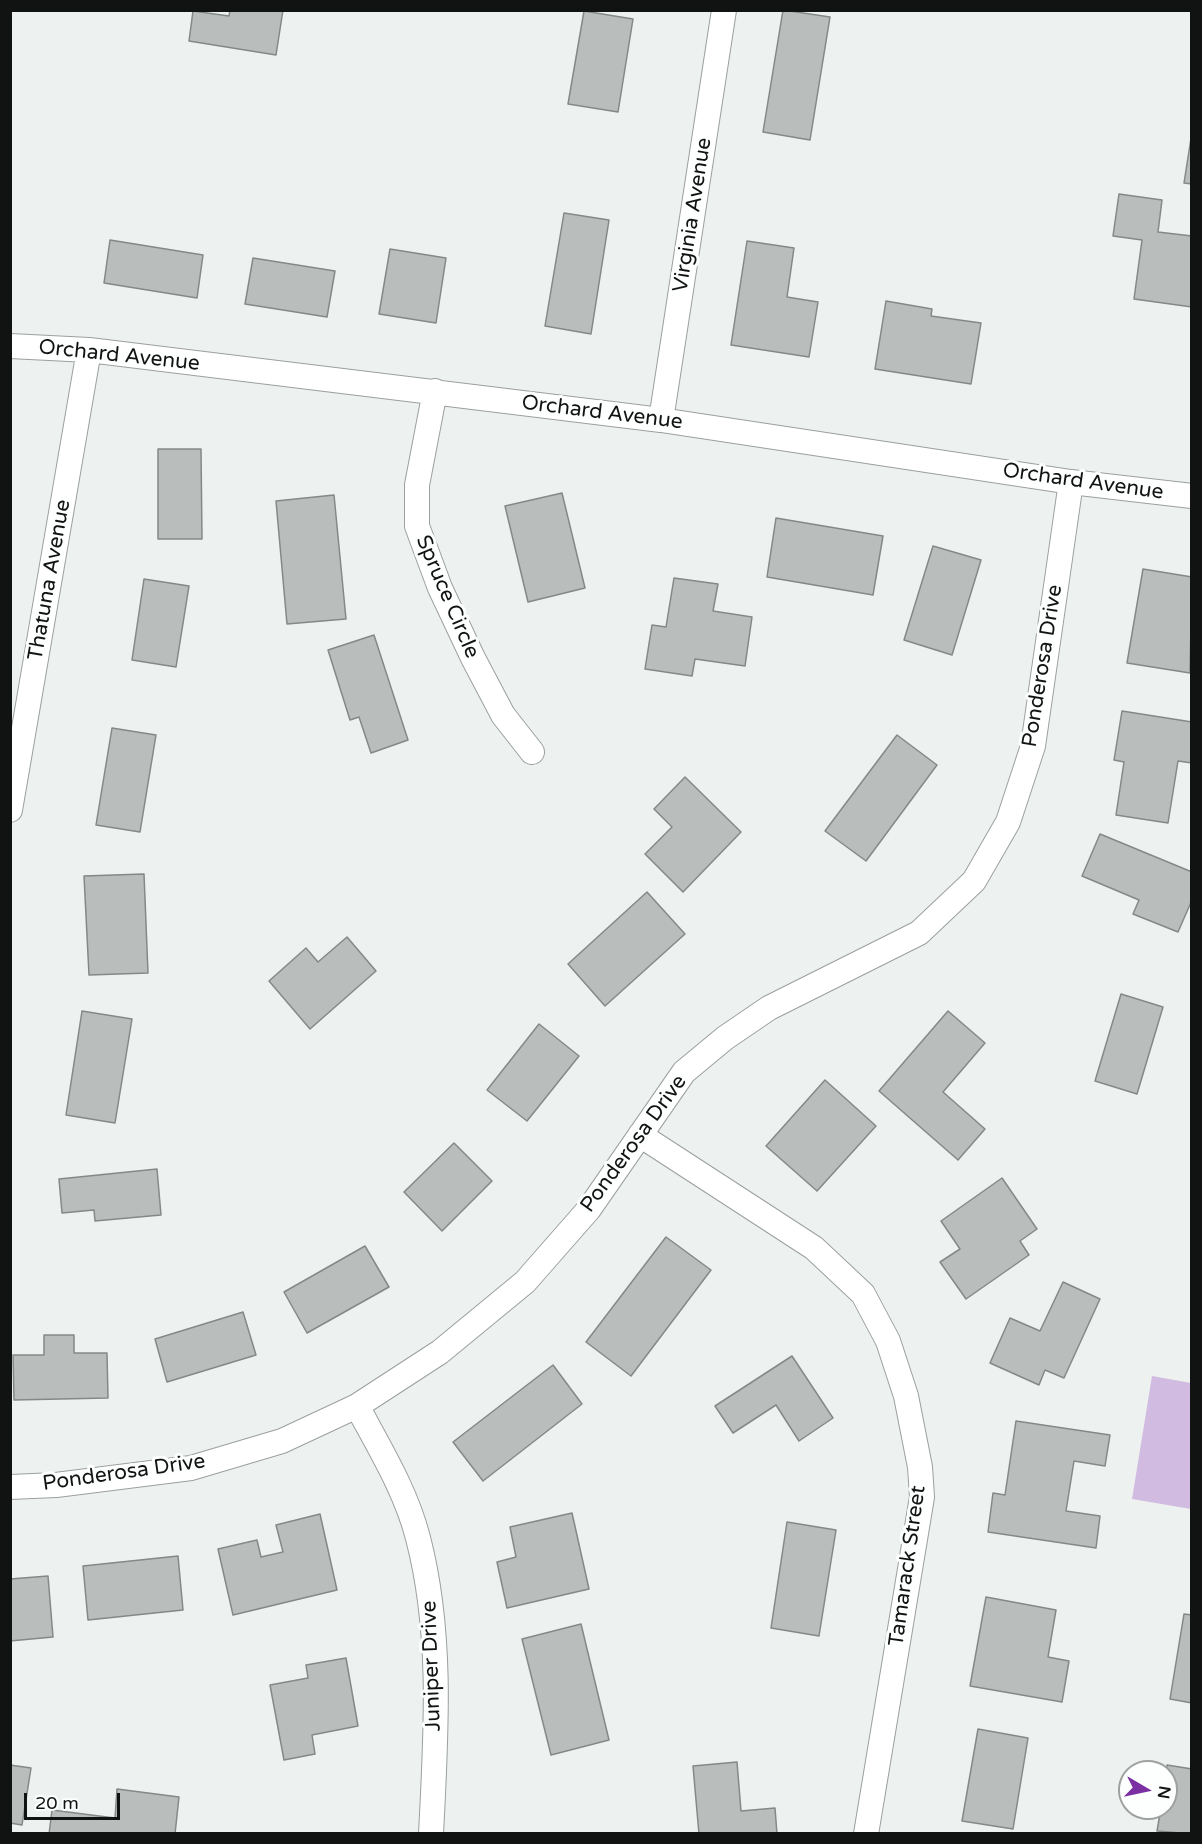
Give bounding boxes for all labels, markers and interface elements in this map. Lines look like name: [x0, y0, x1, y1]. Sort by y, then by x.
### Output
street label: Virginia Avenue: [668, 136, 718, 294]
street label: Orchard Avenue: [37, 335, 201, 377]
street label: Orchard Avenue: [520, 391, 684, 435]
street label: Orchard Avenue: [1001, 458, 1165, 506]
street label: Thatuna Avenue: [23, 498, 77, 662]
street label: Spruce Circle: [410, 532, 484, 662]
street label: Ponderosa Drive: [1018, 583, 1068, 749]
street label: Ponderosa Drive: [576, 1070, 692, 1218]
street label: Ponderosa Drive: [41, 1449, 207, 1497]
street label: Tamarack Street: [884, 1484, 932, 1648]
street label: Juniper Drive: [417, 1600, 447, 1732]
north arrow: [1118, 1760, 1178, 1820]
scale bar: [27, 1781, 123, 1819]
text: N: [1153, 1785, 1175, 1800]
text: 20 m: [35, 1792, 79, 1814]

